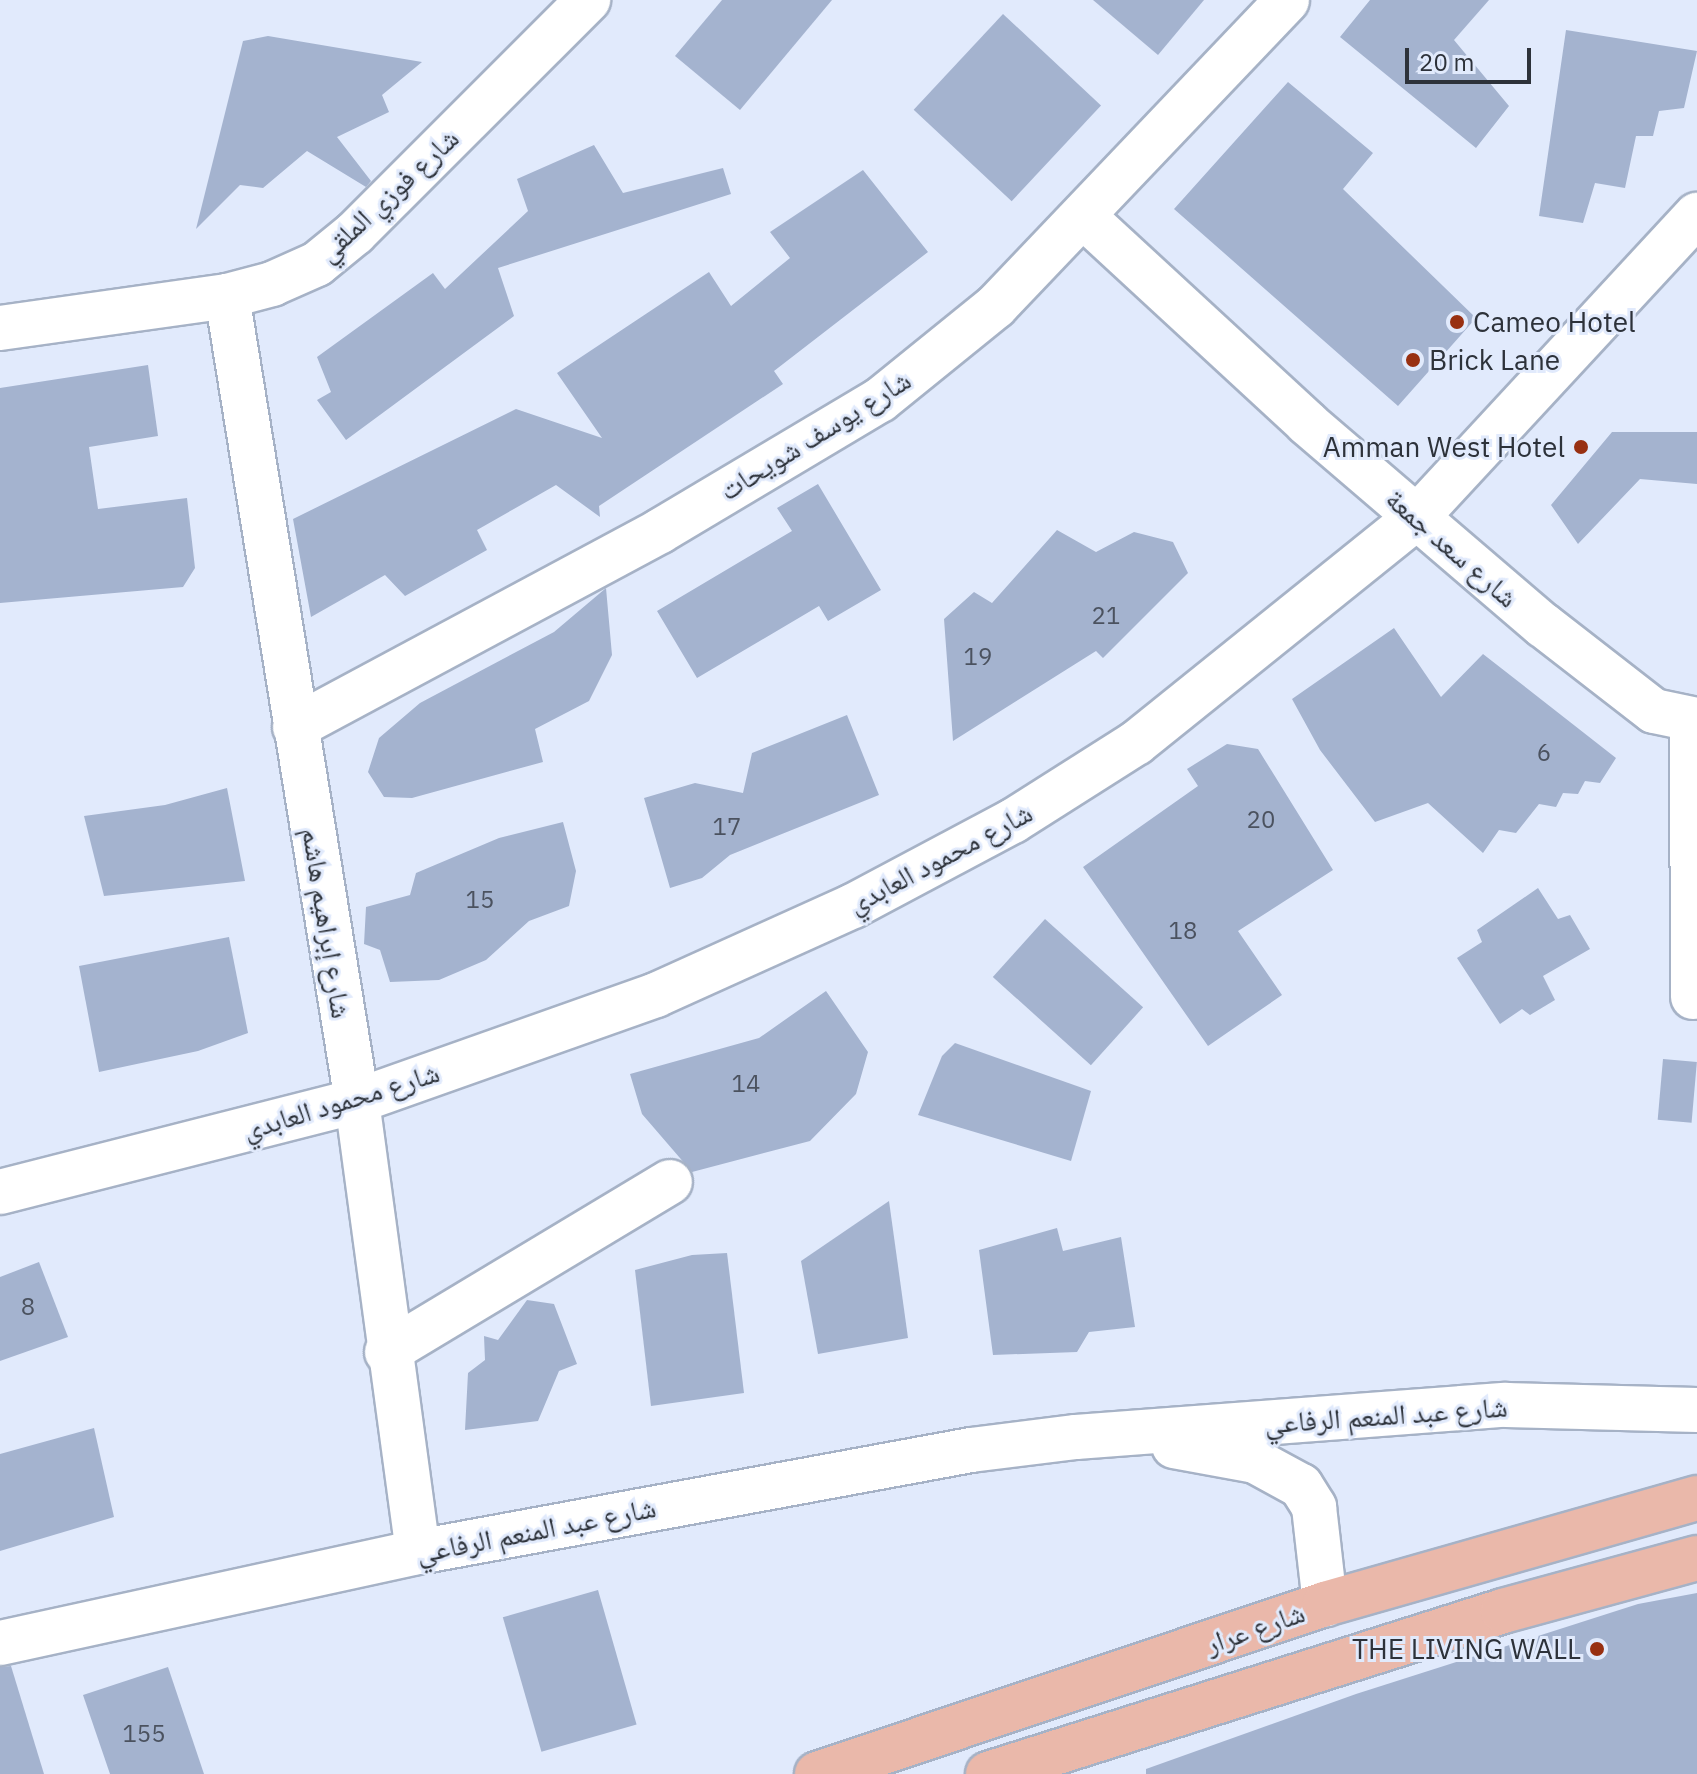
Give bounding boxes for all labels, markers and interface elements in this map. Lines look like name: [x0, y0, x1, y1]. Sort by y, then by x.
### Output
scale bar: [1409, 32, 1535, 82]
text: 20 m: [1419, 46, 1474, 78]
street label: شارع فوزي الملقي: [311, 121, 465, 269]
place label: Cameo Hotel: [1473, 305, 1636, 339]
marker: Cameo Hotel: [1448, 313, 1466, 331]
place label: Brick Lane: [1429, 343, 1560, 377]
marker: Brick Lane: [1404, 351, 1422, 369]
street label: شارع يوسف شويحات: [713, 363, 917, 507]
place label: Amman West Hotel: [1323, 430, 1565, 464]
marker: Amman West Hotel: [1572, 438, 1590, 456]
street label: شارع سعد جمعة: [1379, 482, 1525, 614]
house number: 21: [1092, 602, 1120, 630]
house number: 19: [964, 643, 992, 671]
house number: 6: [1537, 739, 1551, 767]
street label: شارع محمود العابدي: [842, 795, 1038, 921]
house number: 20: [1247, 806, 1275, 834]
house number: 17: [713, 813, 741, 841]
street label: شارع إبراهيم هاشم: [295, 825, 359, 1021]
house number: 15: [466, 886, 494, 914]
house number: 18: [1169, 917, 1197, 945]
street label: شارع محمود العابدي: [239, 1055, 443, 1147]
house number: 14: [732, 1070, 760, 1098]
house number: 8: [21, 1293, 35, 1321]
street label: شارع عبد المنعم الرفاعي: [1263, 1390, 1509, 1440]
street label: شارع عبد المنعم الرفاعي: [413, 1490, 659, 1570]
street label: شارع عرار: [1201, 1595, 1309, 1661]
place label: THE LIVING WALL: [1352, 1632, 1581, 1666]
marker: THE LIVING WALL: [1588, 1640, 1606, 1658]
house number: 155: [122, 1720, 166, 1748]

